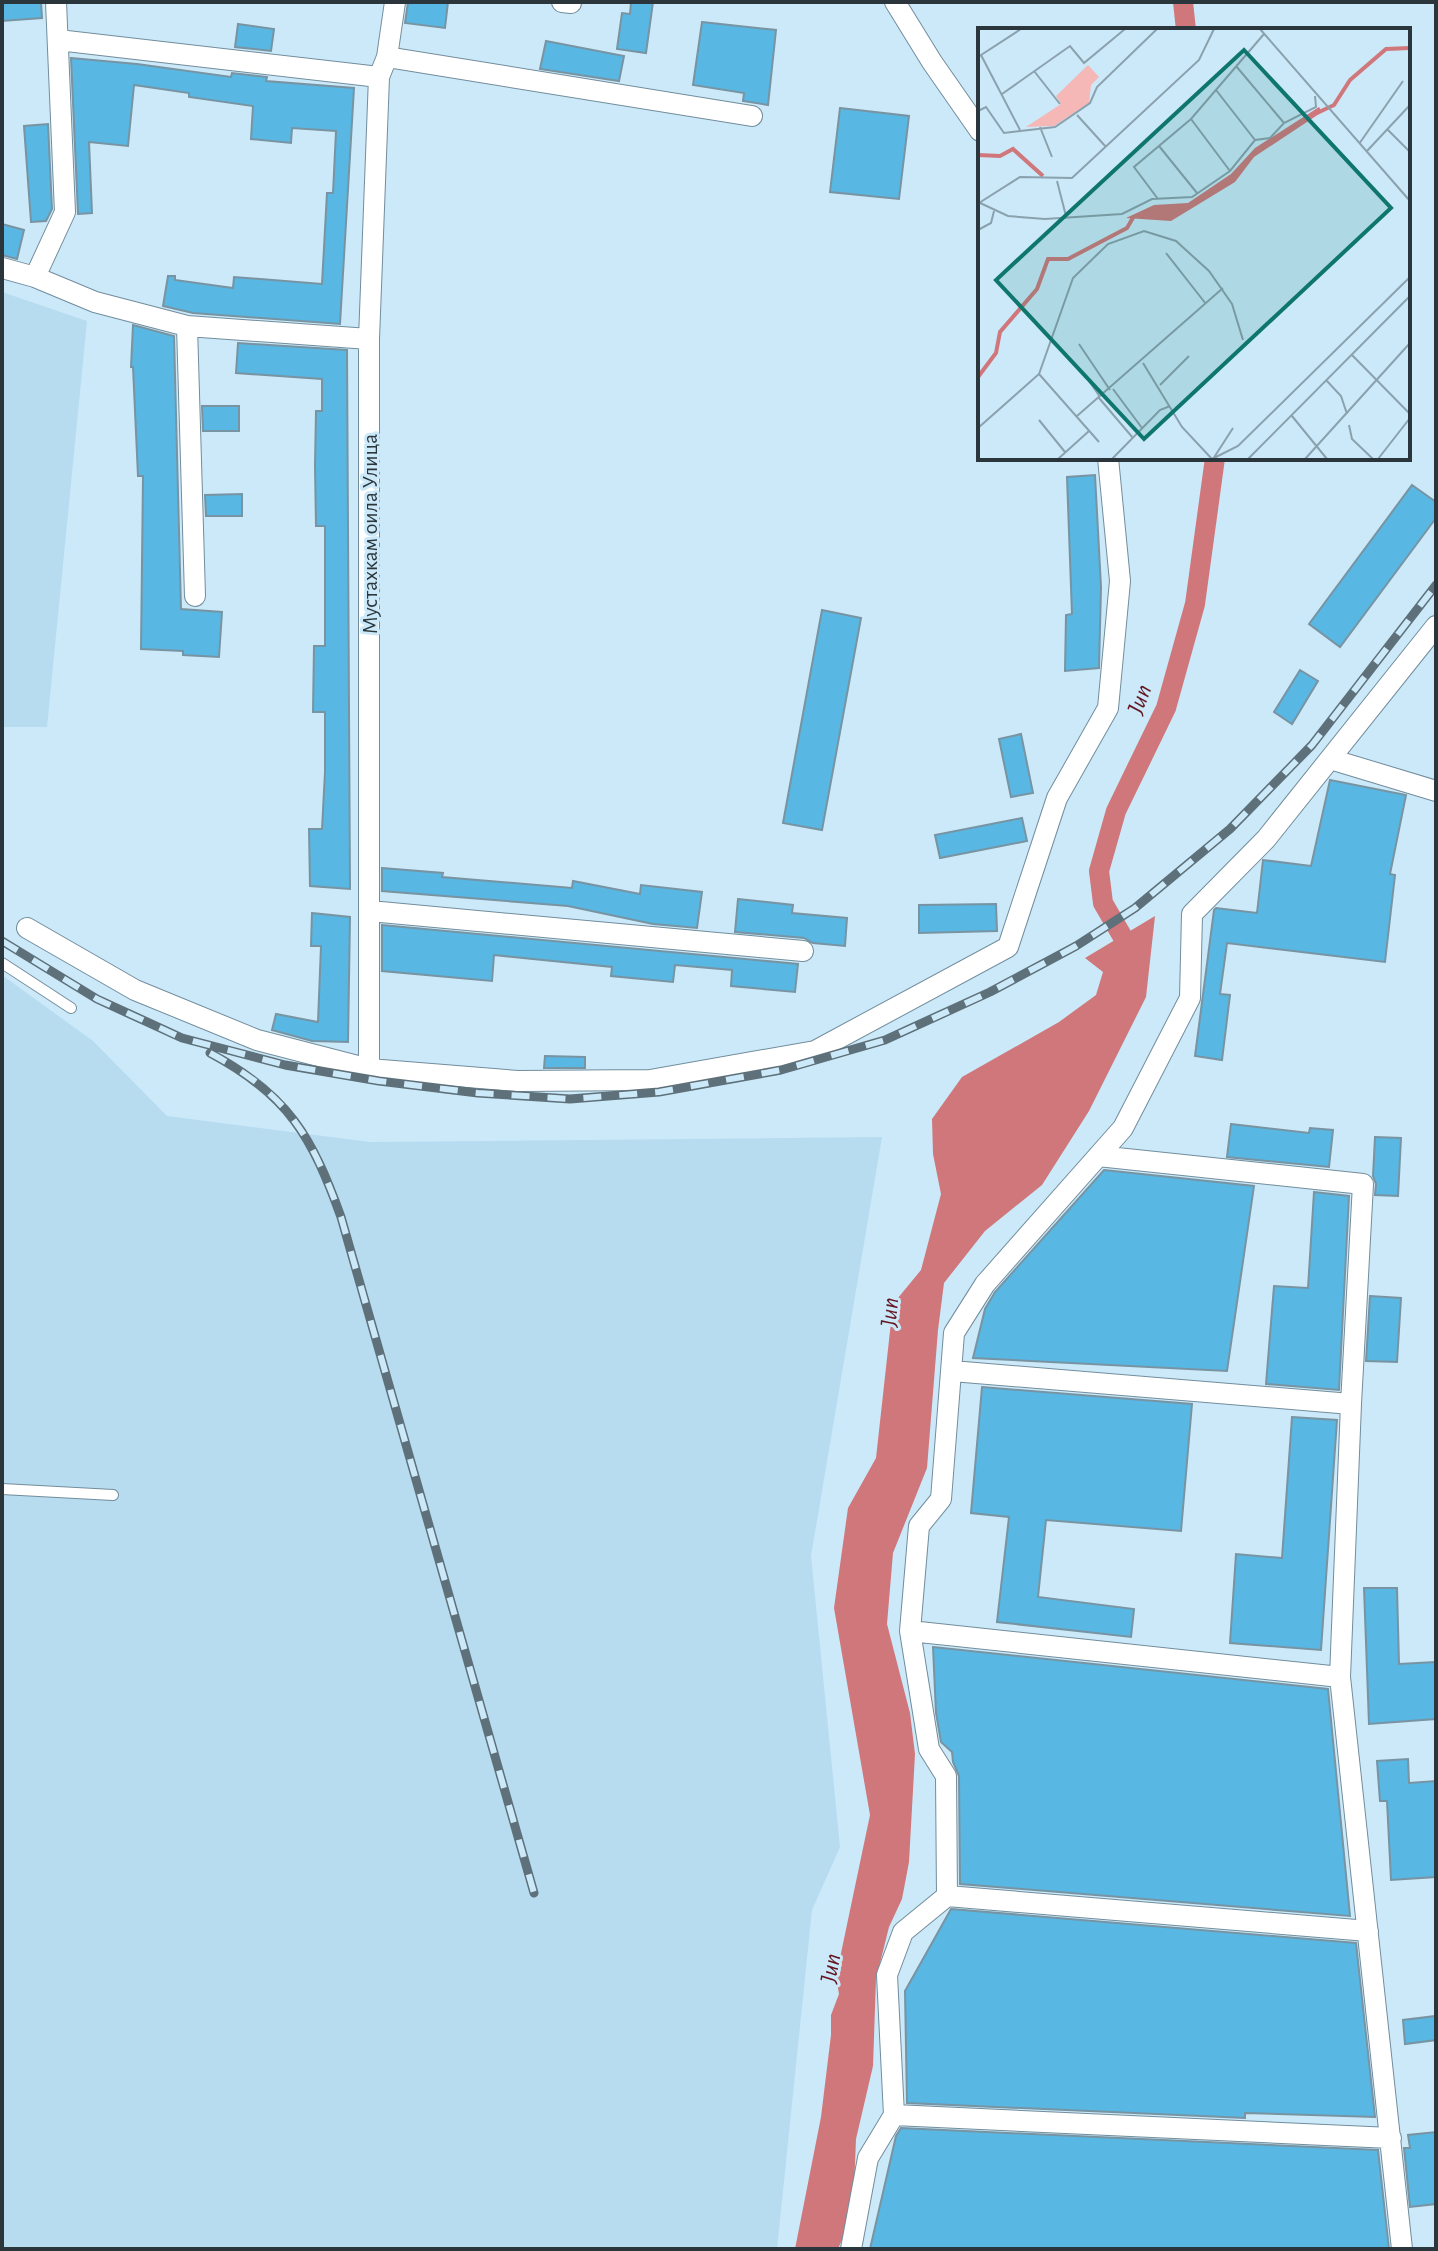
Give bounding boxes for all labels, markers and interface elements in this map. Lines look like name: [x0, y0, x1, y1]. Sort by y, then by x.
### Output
inset map: [978, 28, 1410, 460]
street label: Мустахкам оила Улица: [359, 434, 381, 634]
water label: Jun: [1123, 681, 1156, 718]
water label: Jun: [877, 1296, 903, 1329]
water label: Jun: [816, 1952, 845, 1986]

